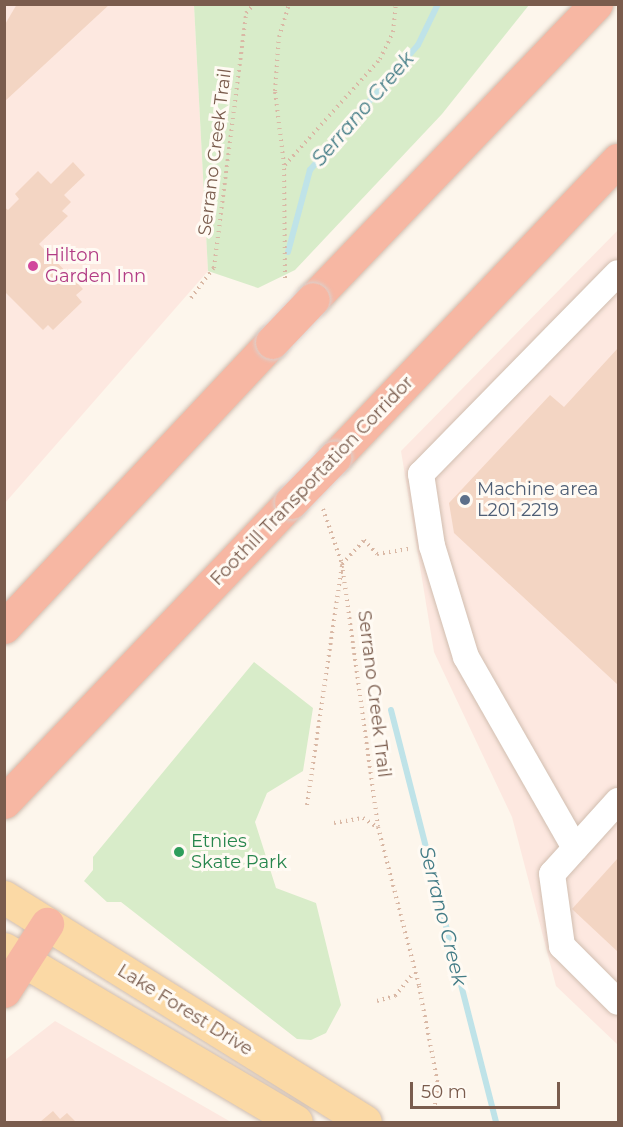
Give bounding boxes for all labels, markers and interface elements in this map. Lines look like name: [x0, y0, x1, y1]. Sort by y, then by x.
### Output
water label: Serrano Creek: [307, 47, 419, 171]
street label: Serrano Creek Trail: [194, 67, 236, 237]
place label: Hilton Garden Inn: [45, 245, 146, 288]
marker: Hilton Garden Inn: [26, 259, 40, 273]
street label: Foothill Transportation Corridor: [206, 372, 418, 590]
place label: Machine area L201 2219: [477, 479, 598, 522]
marker: Machine area L201 2219: [458, 493, 472, 507]
street label: Serrano Creek Trail: [353, 609, 395, 779]
place label: Etnies Skate Park: [191, 831, 287, 874]
water label: Serrano Creek: [414, 844, 472, 988]
marker: Etnies Skate Park: [172, 845, 186, 859]
street label: Lake Forest Drive: [113, 960, 257, 1060]
scale bar: [413, 1070, 563, 1108]
text: 50 m: [421, 1081, 467, 1103]

